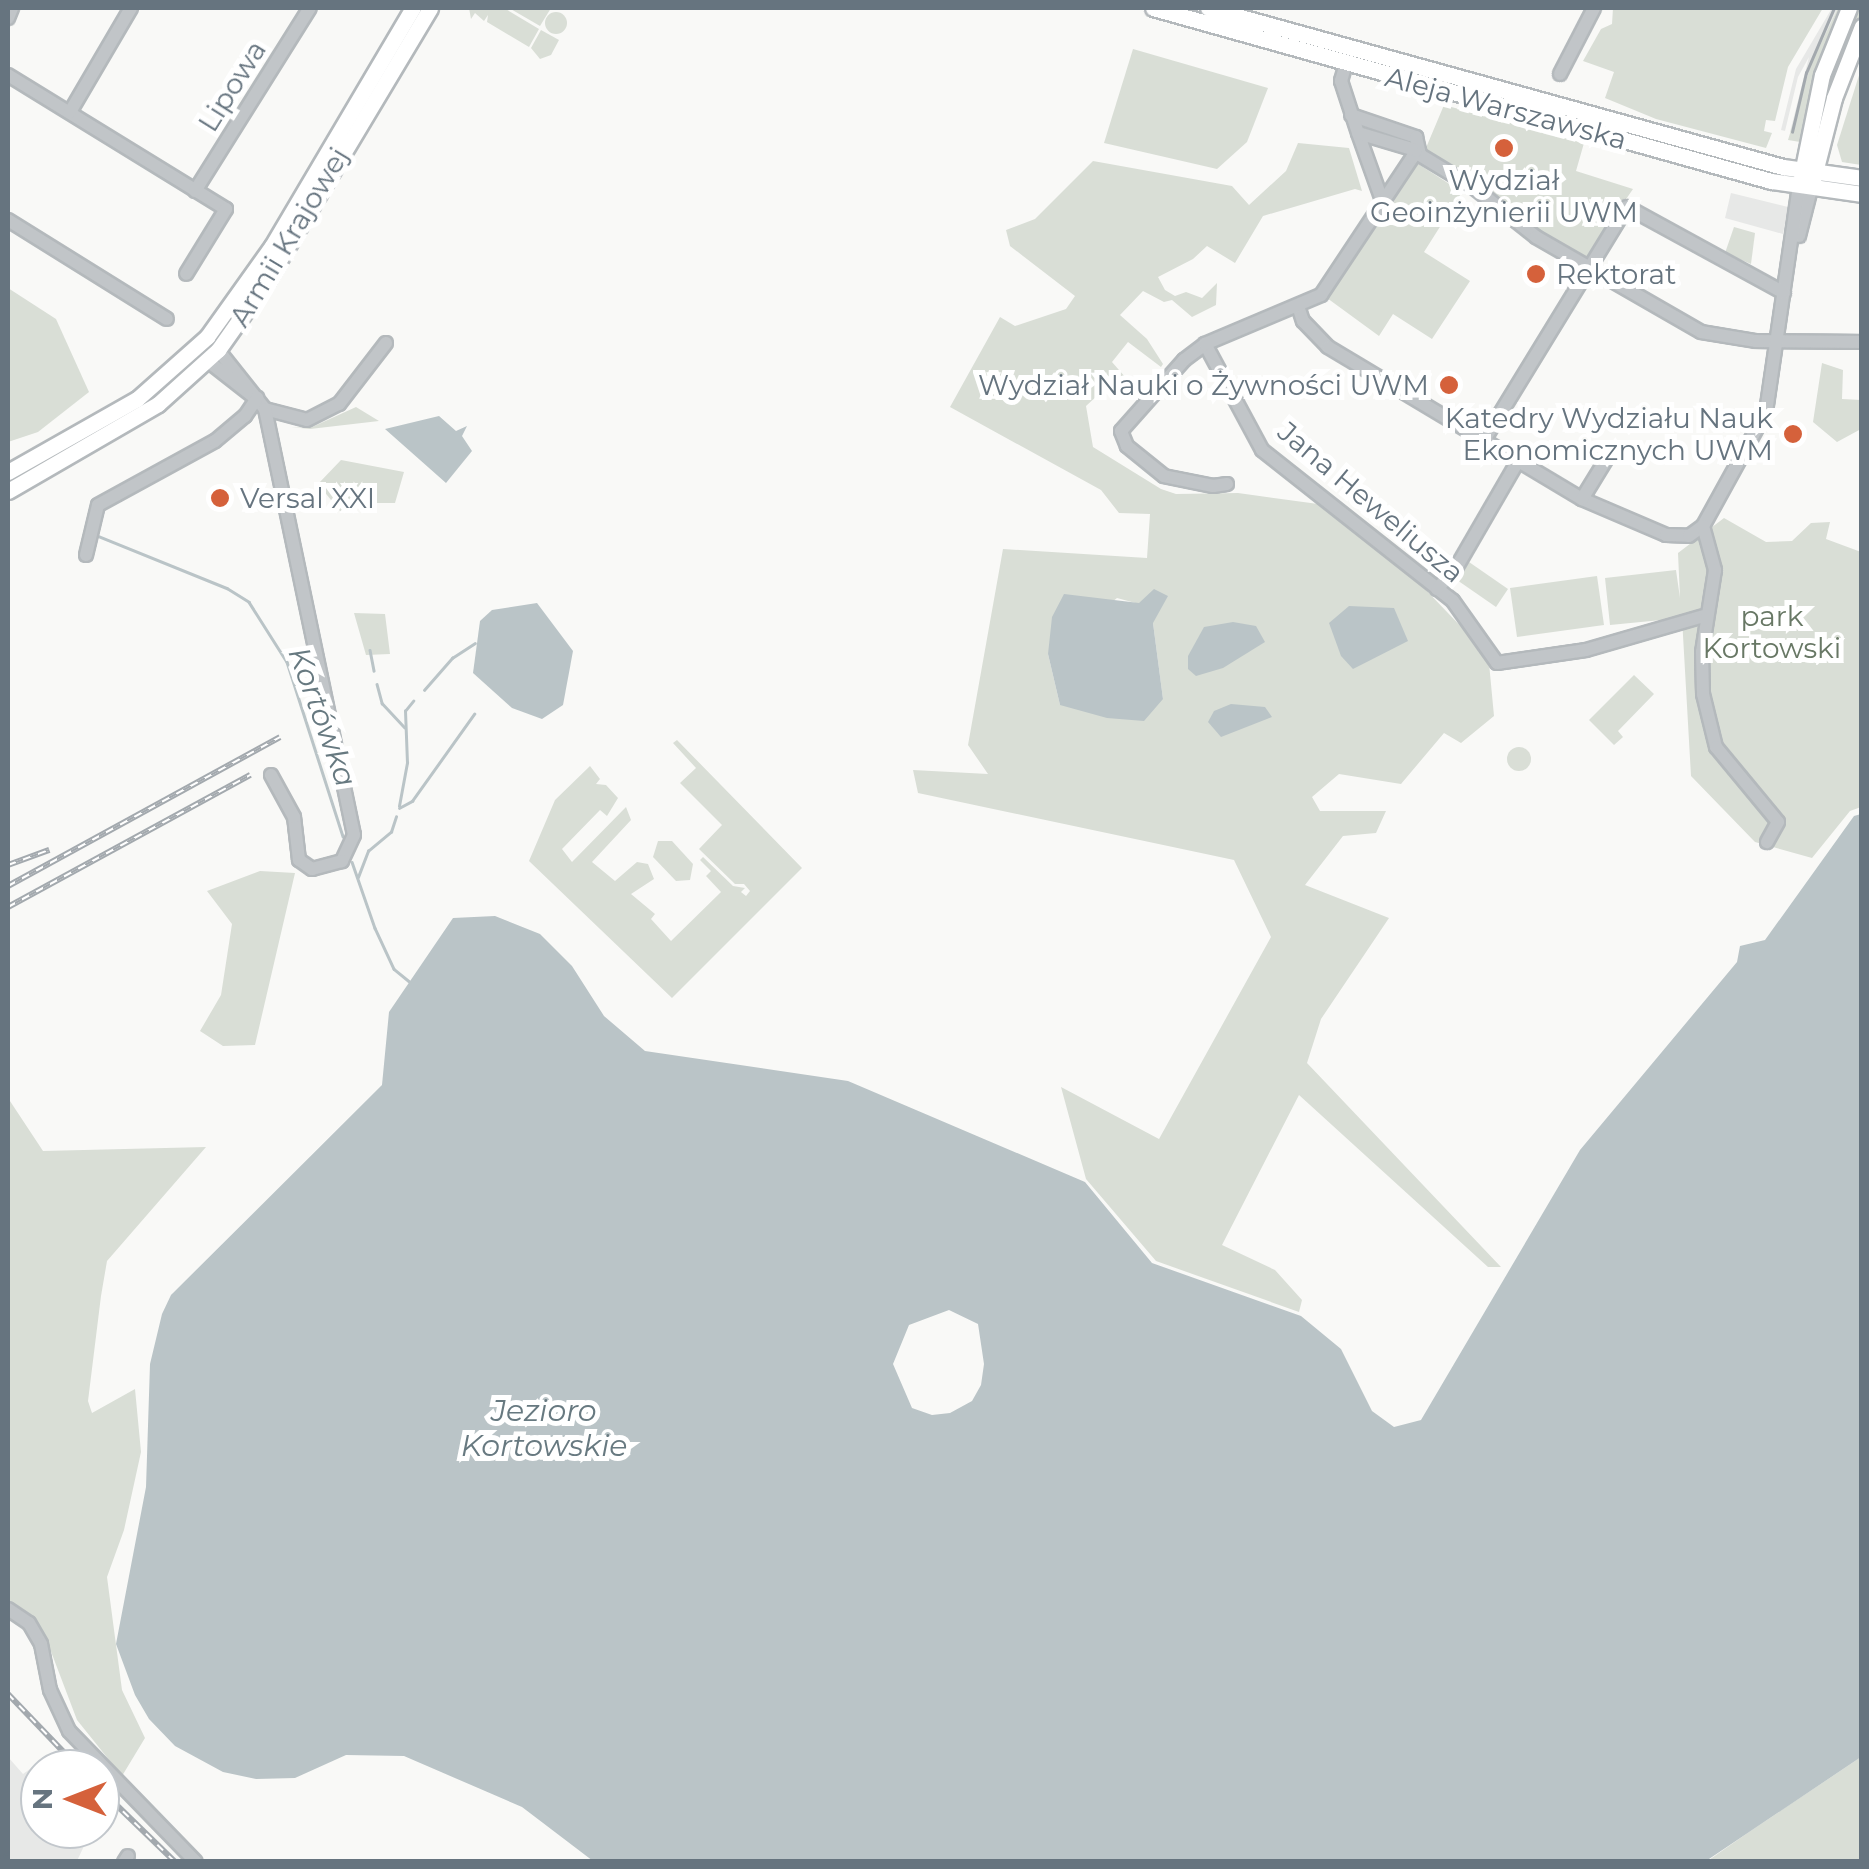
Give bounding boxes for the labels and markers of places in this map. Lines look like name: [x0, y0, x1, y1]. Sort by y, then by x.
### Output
marker: Wydział Geoinżynierii UWM: [1493, 137, 1515, 159]
place label: Wydział Geoinżynierii UWM: [1370, 163, 1638, 229]
place label: Rektorat: [1556, 257, 1676, 291]
marker: Rektorat: [1525, 263, 1547, 285]
place label: Wydział Nauki o Żywności UWM: [978, 368, 1429, 402]
marker: Wydział Nauki o Żywności UWM: [1438, 374, 1460, 396]
place label: Katedry Wydziału Nauk Ekonomicznych UWM: [1445, 401, 1773, 467]
marker: Katedry Wydziału Nauk Ekonomicznych UWM: [1782, 423, 1804, 445]
place label: Versal XXI: [240, 481, 375, 515]
marker: Versal XXI: [209, 487, 231, 509]

